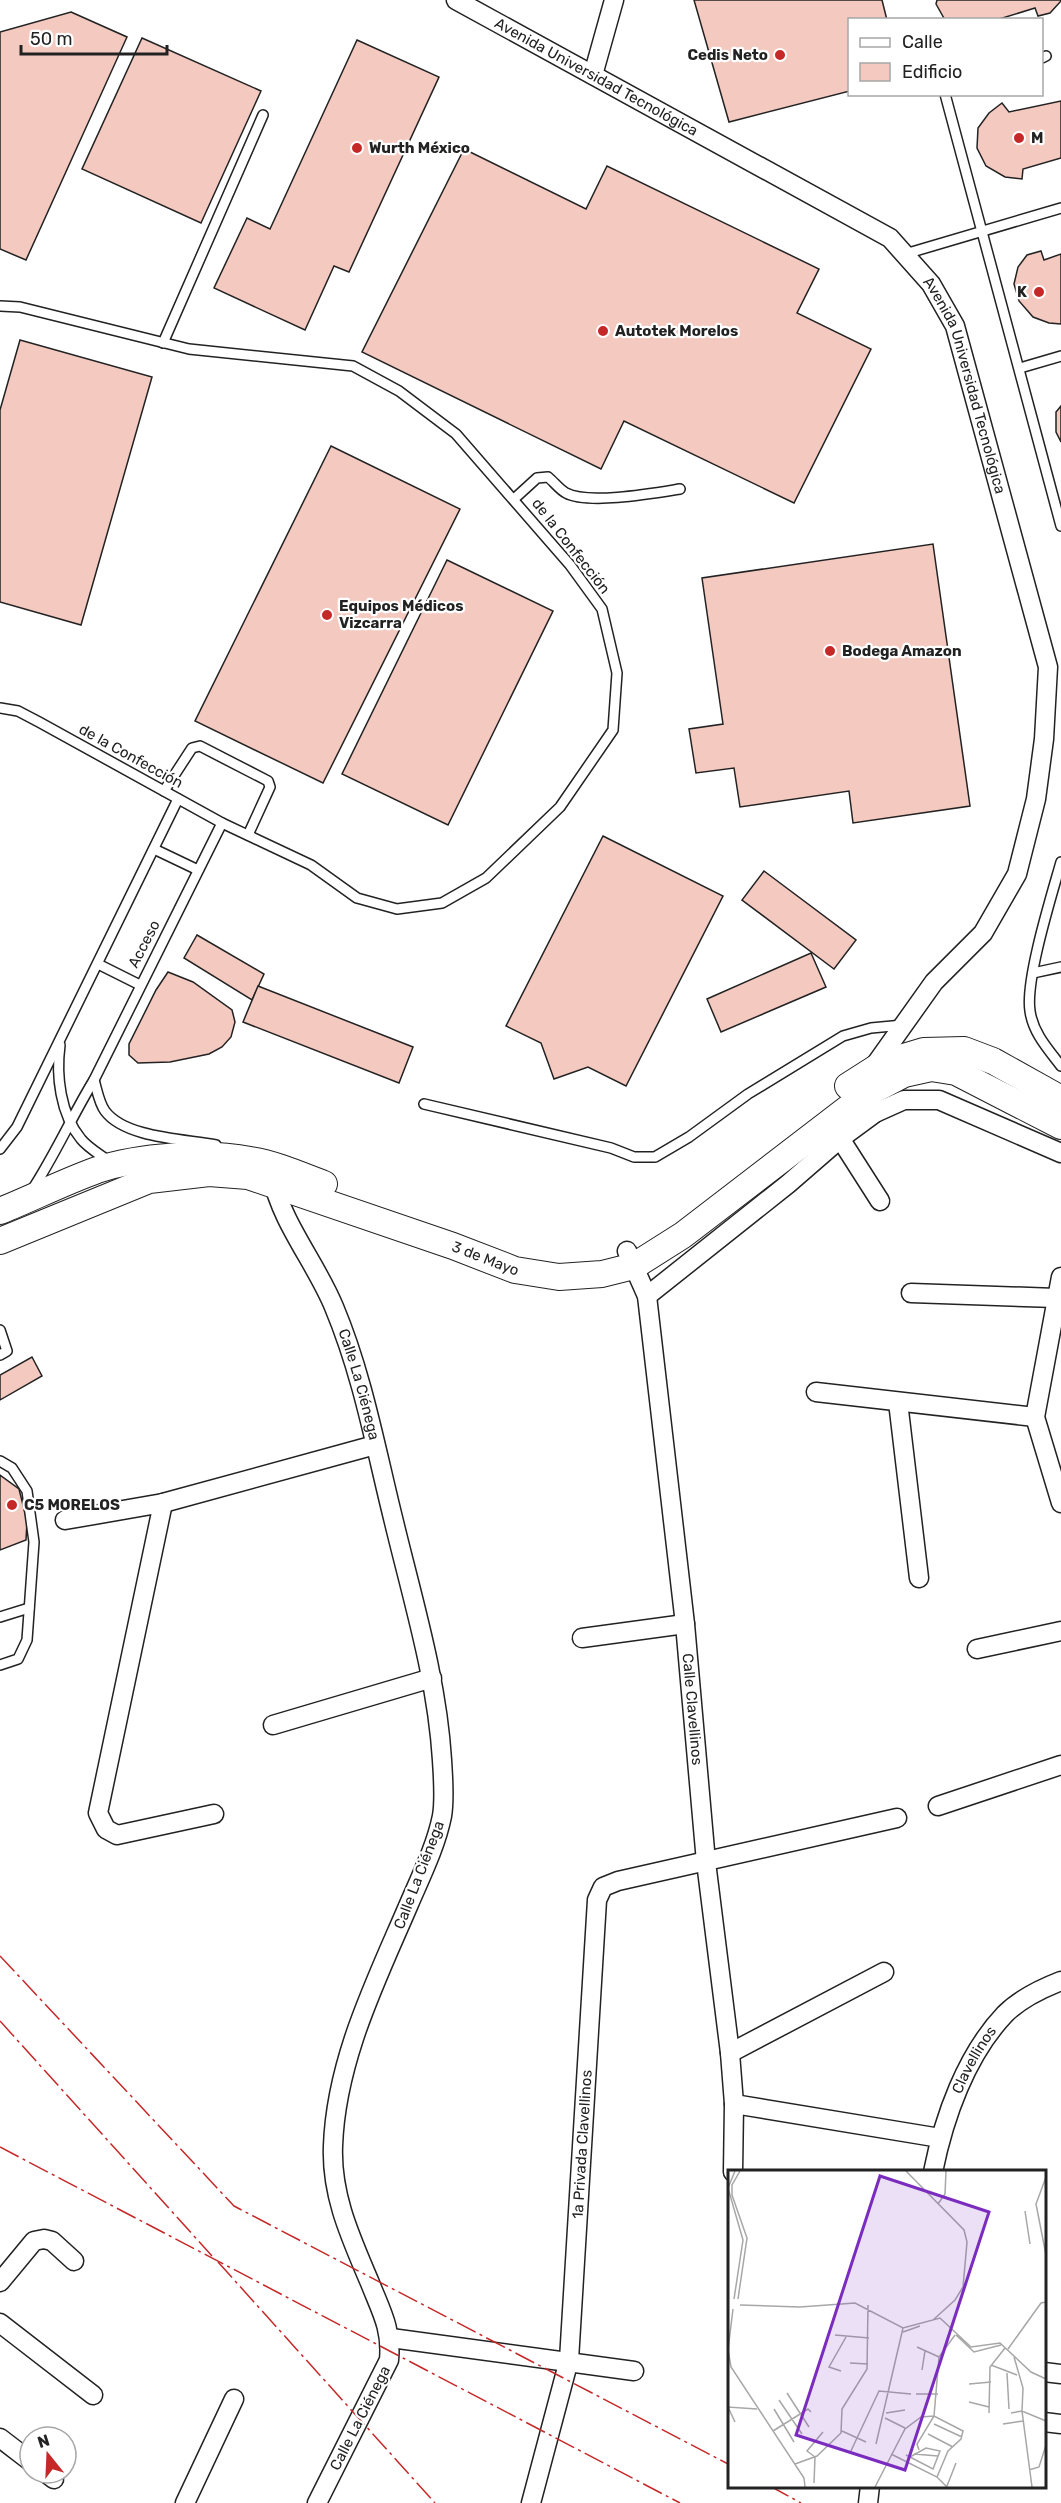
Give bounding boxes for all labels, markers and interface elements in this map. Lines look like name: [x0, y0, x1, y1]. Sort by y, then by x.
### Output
street label: Avenida Universidad Tecnológica: [492, 14, 701, 140]
scale bar: [21, 18, 166, 56]
legend: [848, 18, 1043, 96]
text: 50 m: [30, 28, 73, 50]
text: Calle: [902, 31, 943, 53]
place label: Cedis Neto: [687, 46, 768, 64]
marker: Cedis Neto: [773, 48, 787, 62]
text: Edificio: [902, 61, 962, 83]
place label: M: [1031, 129, 1043, 147]
marker: M: [1012, 131, 1026, 145]
place label: Wurth México: [369, 139, 470, 157]
marker: Wurth México: [350, 141, 364, 155]
street label: Avenida Universidad Tecnológica: [920, 273, 1009, 496]
place label: K: [1017, 283, 1027, 301]
marker: K: [1032, 285, 1046, 299]
place label: Autotek Morelos: [615, 322, 738, 340]
marker: Autotek Morelos: [596, 324, 610, 338]
street label: de la Confección: [528, 495, 614, 597]
place label: Equipos Médicos Vizcarra: [339, 597, 463, 632]
marker: Equipos Médicos Vizcarra: [320, 608, 334, 622]
place label: Bodega Amazon: [842, 642, 962, 660]
marker: Bodega Amazon: [823, 644, 837, 658]
street label: de la Confección: [76, 720, 186, 792]
street label: Acceso: [124, 917, 164, 971]
street label: 3 de Mayo: [449, 1237, 522, 1280]
street label: Calle La Ciénega: [334, 1326, 383, 1442]
place label: C5 MORELOS: [24, 1496, 120, 1514]
marker: C5 MORELOS: [5, 1498, 19, 1512]
street label: Calle Clavellinos: [679, 1653, 706, 1766]
street label: Calle La Ciénega: [390, 1818, 448, 1932]
street label: Clavellinos: [948, 2022, 1000, 2096]
street label: 1a Privada Clavellinos: [569, 2069, 596, 2219]
inset map: [728, 2170, 1046, 2488]
street label: Calle La Ciénega: [326, 2363, 394, 2473]
north arrow: [18, 2425, 78, 2485]
text: N: [35, 2430, 52, 2452]

